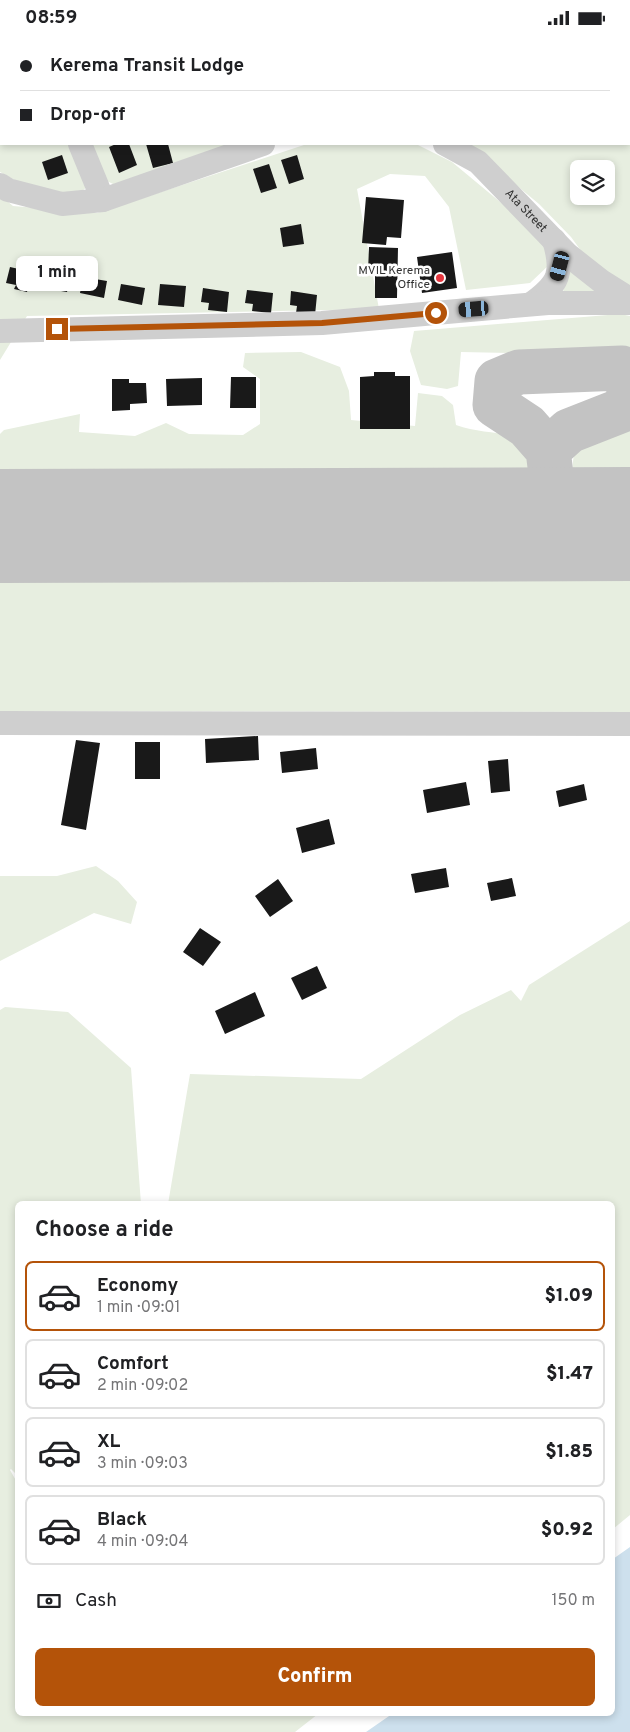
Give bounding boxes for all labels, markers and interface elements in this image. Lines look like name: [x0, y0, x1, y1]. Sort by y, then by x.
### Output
text: 08:59: [25, 6, 77, 30]
text: Kerema Transit Lodge: [50, 54, 244, 78]
text: Drop-off: [50, 103, 125, 127]
map controls: [570, 160, 615, 205]
button: layers: [570, 160, 615, 205]
street label: Ata Street: [501, 186, 550, 236]
car: [548, 250, 571, 282]
callout: 1 min: [16, 257, 98, 291]
text: 1 min: [37, 263, 77, 283]
place label: MVIL Kerema Office: [358, 263, 430, 293]
marker: MVIL Kerema Office: [434, 272, 446, 284]
car: [458, 300, 489, 318]
route start: [425, 302, 447, 324]
route end: [46, 318, 68, 340]
text: Choose a ride: [35, 1217, 173, 1244]
icon: car: [37, 1274, 82, 1319]
text: Economy: [97, 1274, 178, 1298]
text: $1.09: [544, 1284, 593, 1308]
text: 1 min · 09:01: [97, 1298, 181, 1318]
icon: car: [37, 1352, 82, 1397]
text: Comfort: [97, 1352, 169, 1376]
text: $1.47: [546, 1362, 593, 1386]
text: 2 min · 09:02: [97, 1376, 188, 1396]
icon: car: [37, 1430, 82, 1475]
text: XL: [97, 1430, 120, 1454]
text: $1.85: [545, 1440, 593, 1464]
text: 3 min · 09:03: [97, 1454, 188, 1474]
icon: car: [37, 1508, 82, 1553]
text: Black: [97, 1508, 147, 1532]
text: $0.92: [541, 1518, 593, 1542]
text: 4 min · 09:04: [97, 1532, 188, 1552]
icon: cash: [35, 1587, 63, 1615]
text: Cash: [75, 1589, 117, 1613]
text: 150 m: [552, 1591, 595, 1611]
button: Confirm: [35, 1648, 595, 1706]

